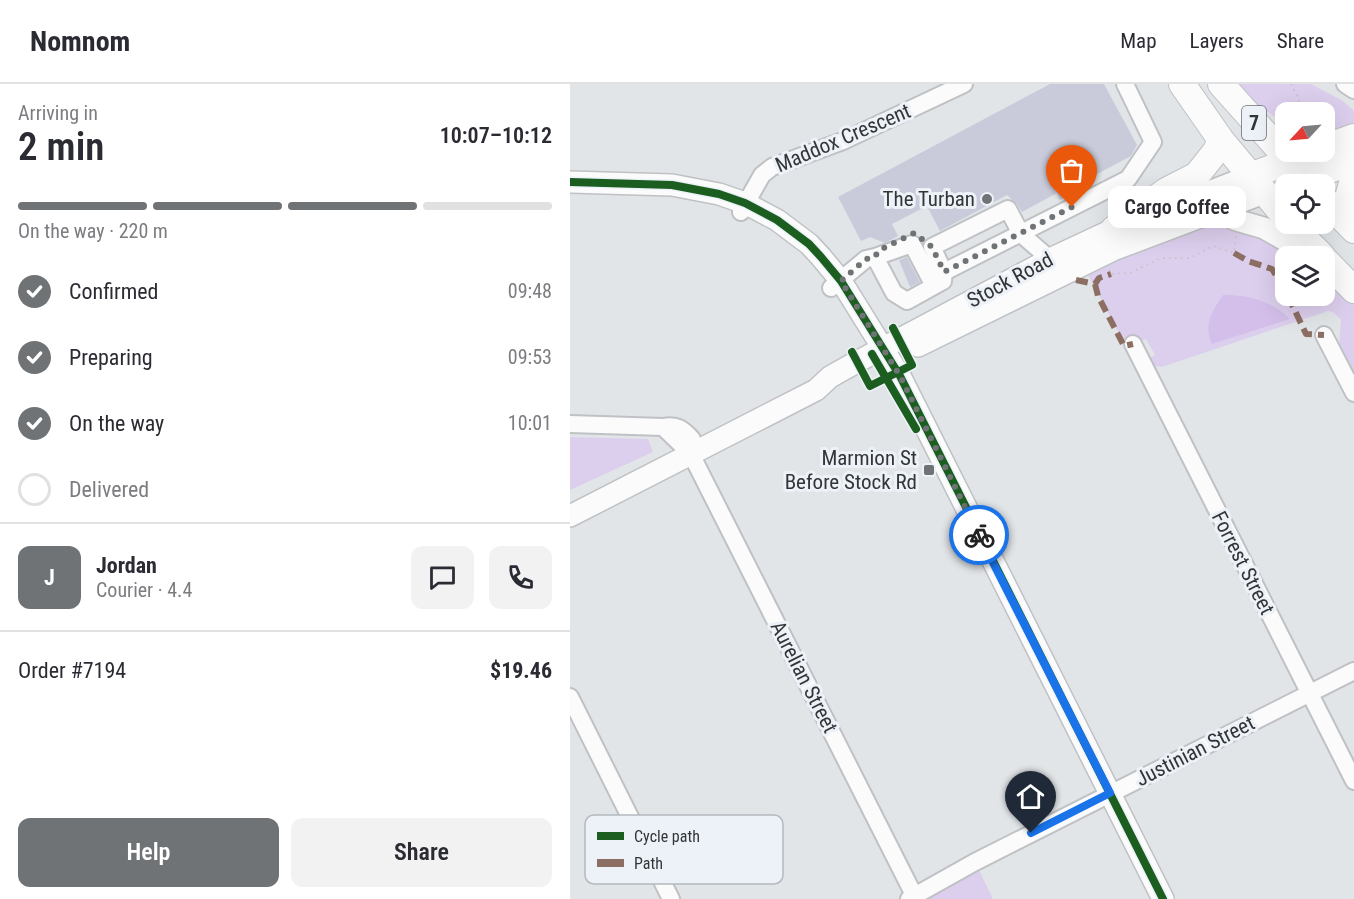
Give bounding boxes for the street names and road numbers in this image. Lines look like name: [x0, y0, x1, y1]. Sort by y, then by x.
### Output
street label: Maddox Crescent: [772, 99, 914, 177]
road number: 7: [1242, 106, 1266, 140]
street label: Stock Road: [963, 247, 1057, 313]
street label: Forrest Street: [1207, 507, 1279, 619]
street label: Aurelian Street: [766, 617, 842, 737]
street label: Justinian Street: [1132, 711, 1258, 791]

